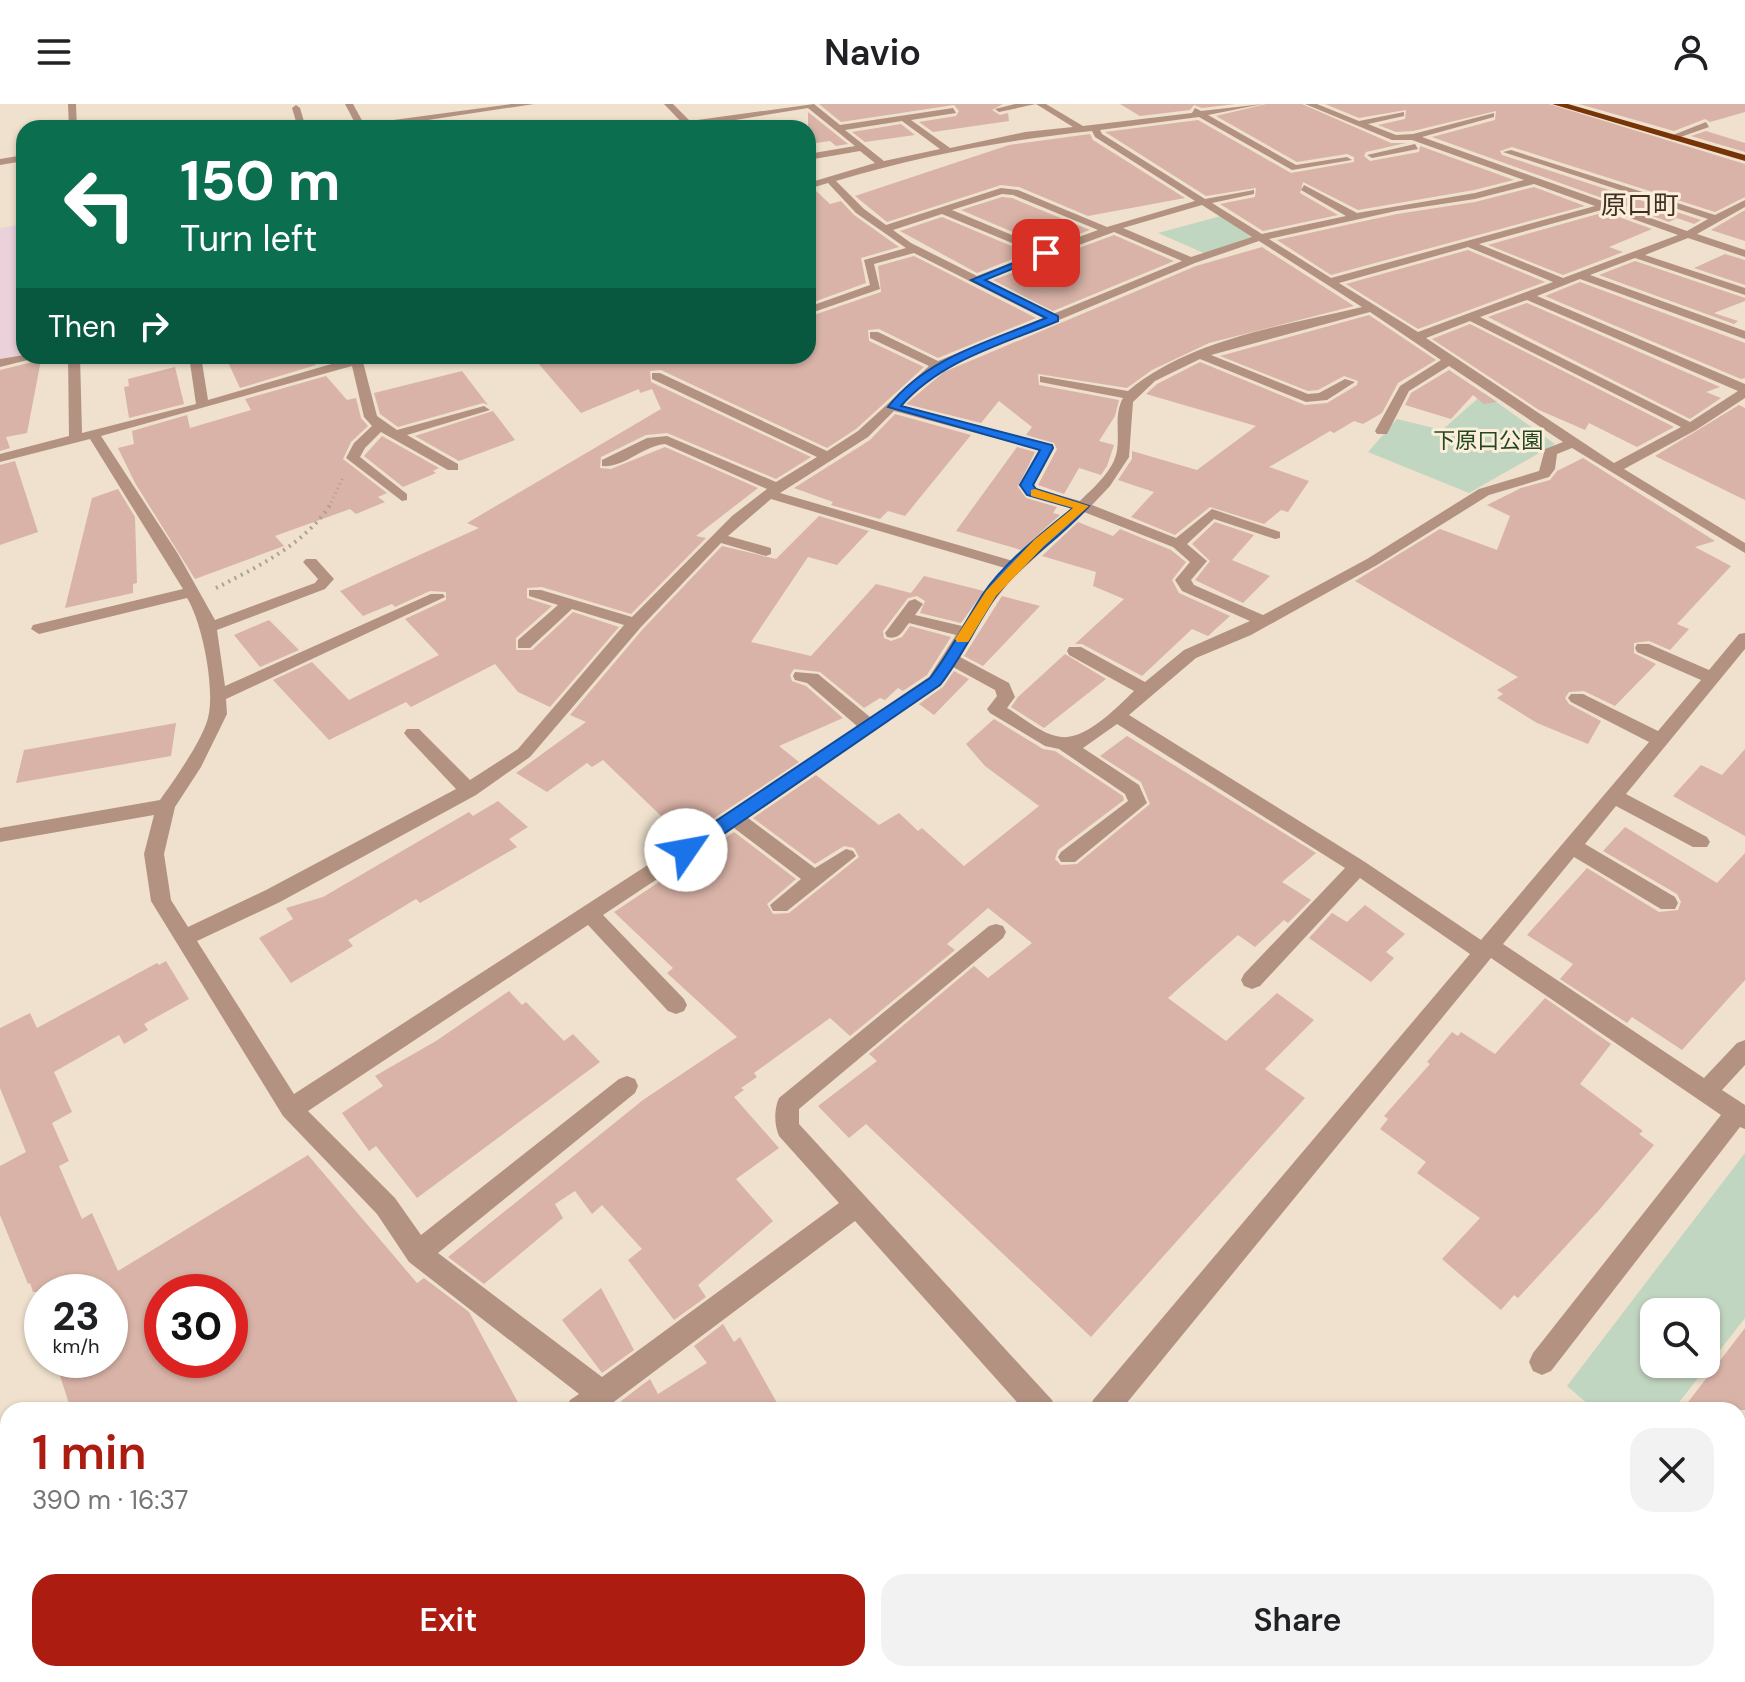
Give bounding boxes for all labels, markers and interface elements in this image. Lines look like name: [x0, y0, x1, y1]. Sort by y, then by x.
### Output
text: Navio: [824, 29, 921, 76]
icon: menu: [32, 30, 76, 74]
icon: person: [1669, 30, 1713, 74]
text: 150 m: [180, 144, 341, 217]
icon: left: [48, 152, 152, 256]
district label: 原口町: [1601, 188, 1679, 222]
text: Turn left: [180, 215, 317, 262]
pin: [1012, 219, 1080, 287]
icon: arrive: [1024, 231, 1068, 275]
icon: right: [132, 304, 176, 348]
text: Then: [48, 307, 116, 346]
park label: 下原口公園: [1433, 426, 1543, 455]
position arrow: [644, 808, 728, 892]
speed limit sign: 30: [144, 1274, 248, 1378]
text: 23: [52, 1290, 100, 1342]
map controls: [1640, 1298, 1720, 1378]
button: search: [1640, 1298, 1720, 1378]
text: km/h: [52, 1333, 100, 1359]
text: 1 min: [32, 1421, 147, 1484]
button: close: [1630, 1428, 1714, 1512]
text: 390 m · 16:37: [32, 1483, 188, 1517]
button: Exit: [32, 1574, 865, 1666]
button: Share: [881, 1574, 1714, 1666]

